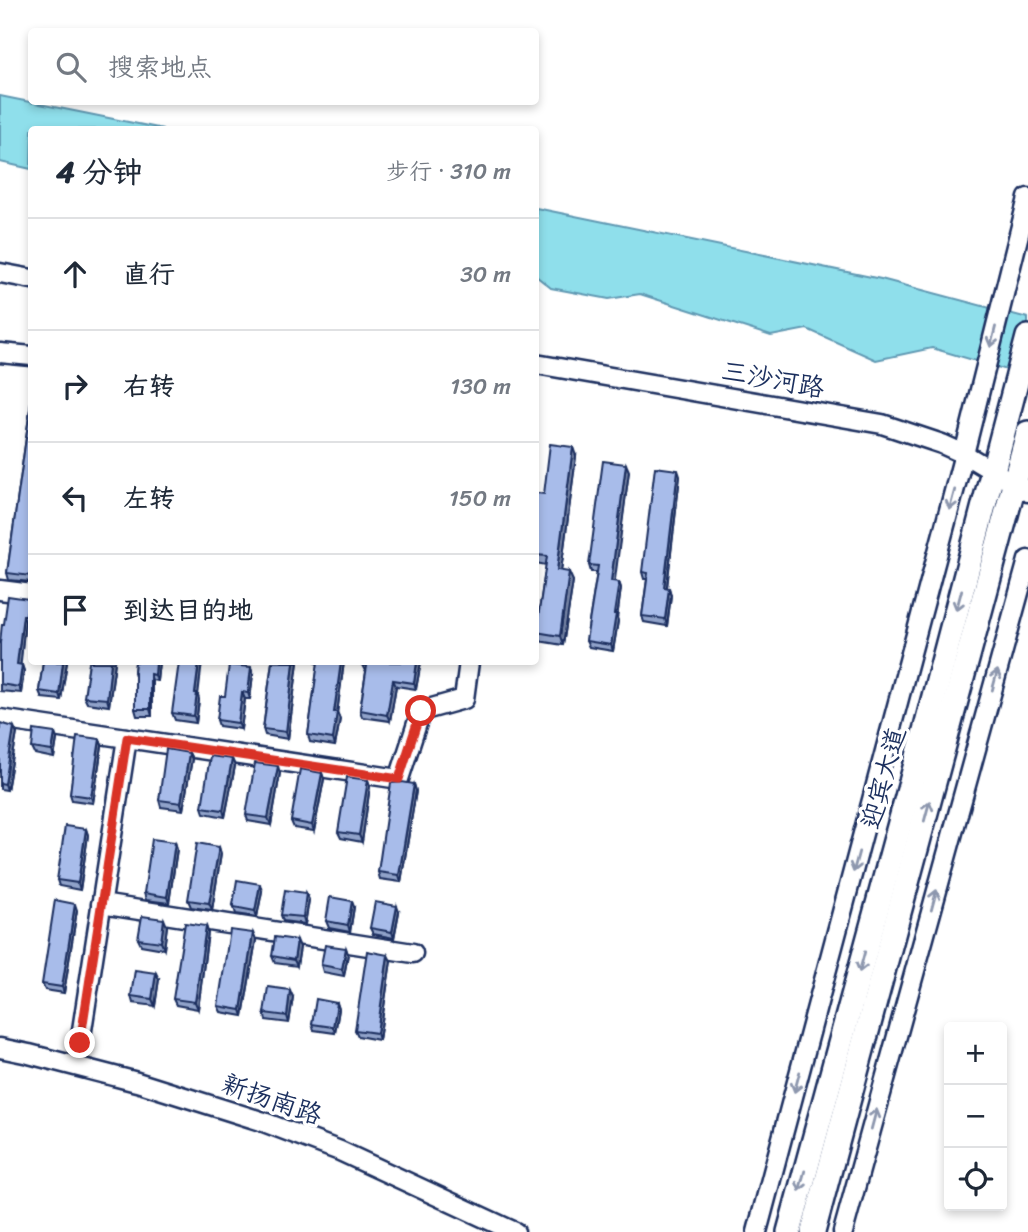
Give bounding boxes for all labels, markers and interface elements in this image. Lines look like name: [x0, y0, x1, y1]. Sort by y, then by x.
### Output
search box: [28, 28, 539, 105]
text: 搜索地点: [108, 44, 212, 90]
icon: search: [52, 48, 90, 86]
text: 4 分钟: [56, 145, 143, 199]
text: 步行 · 310 m: [386, 151, 511, 192]
text: 直行: [123, 251, 175, 297]
text: 30 m: [460, 254, 511, 295]
icon: ahead: [56, 255, 94, 293]
one-way arrow: [986, 325, 999, 348]
street label: 三沙河路: [718, 347, 828, 411]
text: 右转: [123, 363, 175, 409]
text: 130 m: [450, 366, 511, 407]
icon: right: [56, 367, 94, 405]
text: 左转: [123, 475, 175, 521]
text: 150 m: [449, 478, 511, 519]
icon: left: [56, 479, 94, 517]
one-way arrow: [945, 488, 958, 511]
text: 到达目的地: [123, 587, 253, 633]
one-way arrow: [952, 588, 965, 611]
icon: arrive: [56, 591, 94, 629]
one-way arrow: [989, 670, 1002, 692]
route start: [405, 695, 436, 726]
street label: 迎宾大道: [847, 722, 919, 834]
one-way arrow: [921, 801, 934, 823]
one-way arrow: [848, 851, 861, 873]
one-way arrow: [929, 889, 942, 911]
one-way arrow: [855, 950, 868, 973]
map controls: [944, 1022, 1007, 1211]
button: +: [944, 1022, 1007, 1085]
route end: [64, 1027, 95, 1058]
street label: 新扬南路: [215, 1060, 329, 1138]
one-way arrow: [790, 1070, 803, 1093]
button: −: [944, 1085, 1007, 1148]
one-way arrow: [868, 1108, 881, 1131]
button: locate: [944, 1148, 1007, 1211]
one-way arrow: [795, 1170, 808, 1192]

